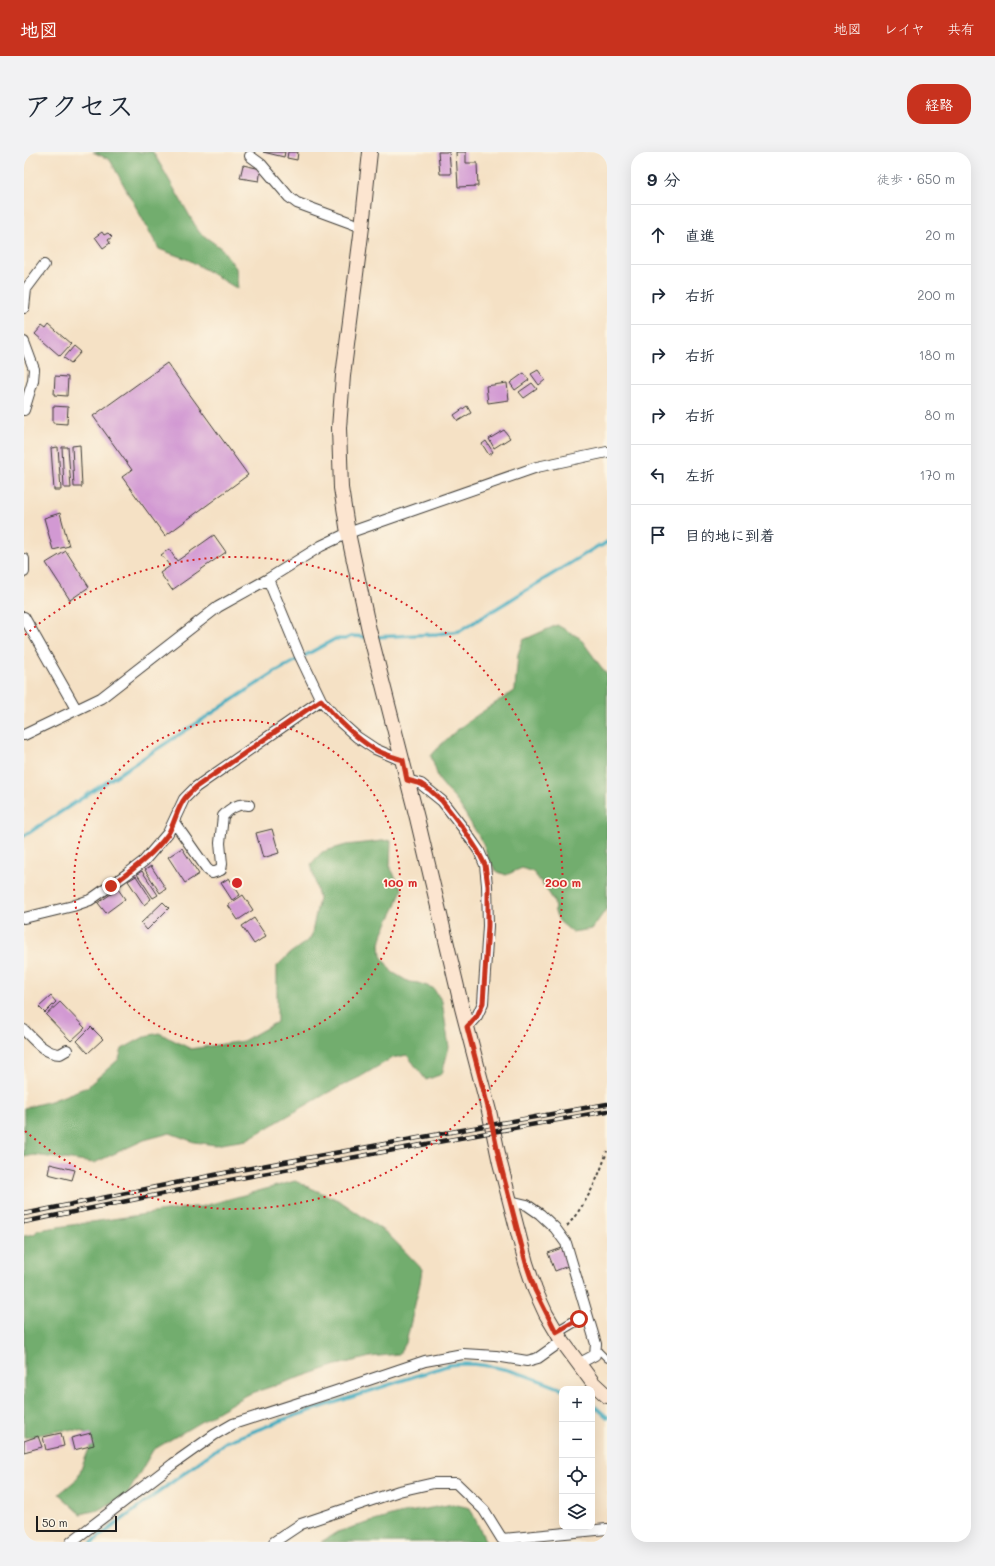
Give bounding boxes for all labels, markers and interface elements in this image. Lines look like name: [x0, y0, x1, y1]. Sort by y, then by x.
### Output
text: 地図: [20, 17, 58, 42]
text: 地図: [834, 19, 862, 38]
text: レイヤ: [884, 19, 925, 38]
text: 共有: [947, 19, 975, 38]
button: 経路: [907, 84, 971, 124]
text: アクセス: [24, 87, 134, 123]
text: 9 分: [647, 168, 680, 190]
text: 徒歩 · 650 m: [877, 170, 955, 187]
icon: ahead: [647, 224, 669, 246]
text: 直進: [685, 225, 715, 245]
text: 20 m: [925, 226, 955, 243]
icon: right: [647, 284, 669, 306]
text: 右折: [685, 285, 715, 305]
text: 200 m: [917, 286, 955, 303]
icon: right: [647, 344, 669, 366]
text: 右折: [685, 345, 715, 365]
text: 180 m: [919, 346, 955, 363]
icon: right: [647, 404, 669, 426]
text: 右折: [685, 405, 715, 425]
text: 80 m: [925, 406, 955, 423]
icon: left: [647, 464, 669, 486]
text: 左折: [685, 465, 715, 485]
text: 170 m: [919, 466, 955, 483]
icon: arrive: [647, 524, 669, 546]
text: 目的地に到着: [685, 525, 775, 545]
text: 100 m: [383, 874, 417, 890]
text: 200 m: [545, 874, 581, 890]
centre of rings: [230, 876, 244, 890]
route end: [102, 877, 120, 895]
route start: [570, 1310, 588, 1328]
map controls: [559, 1386, 595, 1530]
button: +: [559, 1386, 595, 1422]
button: −: [559, 1422, 595, 1458]
button: locate: [559, 1458, 595, 1494]
button: layers: [559, 1494, 595, 1530]
scale bar: [36, 1514, 117, 1533]
text: 50 m: [42, 1515, 68, 1530]

